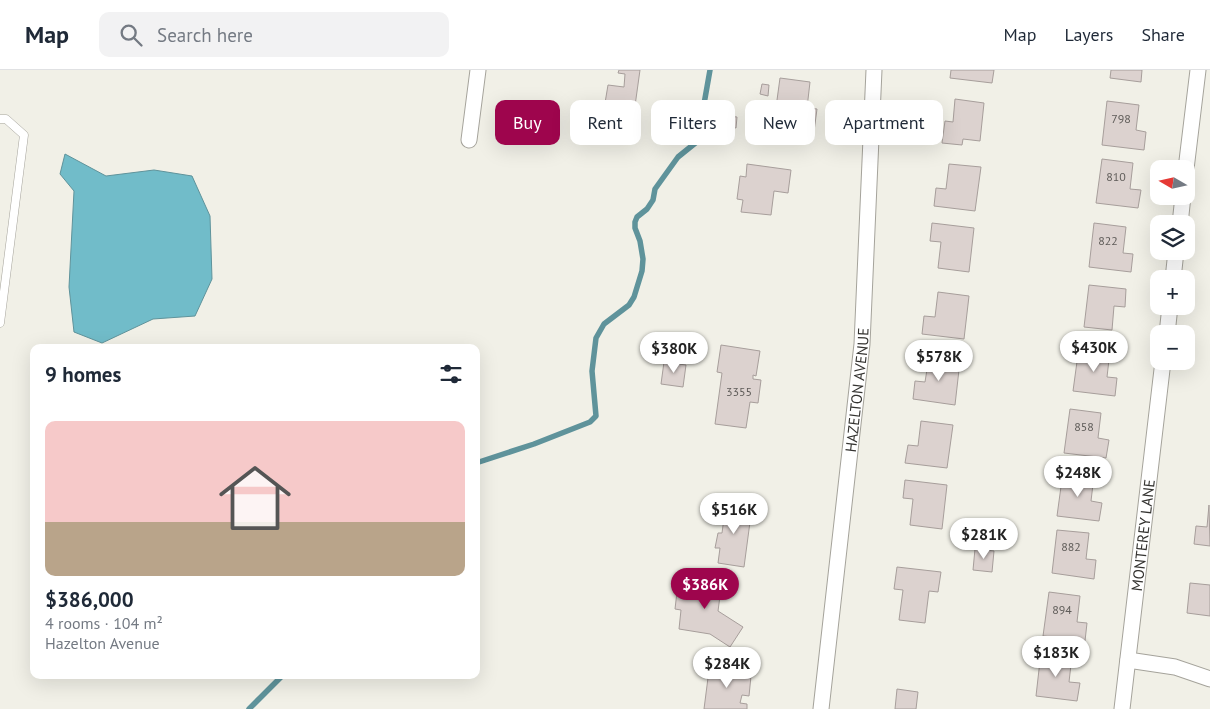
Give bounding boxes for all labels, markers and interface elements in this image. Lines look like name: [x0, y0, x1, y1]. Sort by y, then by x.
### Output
search box: [99, 12, 449, 57]
text: Map: [25, 19, 69, 50]
icon: search: [117, 21, 145, 49]
text: Search here: [157, 23, 253, 47]
text: Map: [1004, 23, 1036, 46]
text: Layers: [1064, 23, 1113, 46]
text: Share: [1141, 23, 1185, 46]
chip: Buy: [495, 100, 560, 145]
chip: Rent: [570, 100, 641, 145]
chip: Filters: [651, 100, 735, 145]
chip: New: [745, 100, 815, 145]
chip: Apartment: [825, 100, 943, 145]
house number: 798: [1111, 111, 1131, 126]
north arrow: [1150, 160, 1195, 205]
map controls: [1150, 160, 1195, 370]
house number: 810: [1106, 169, 1126, 184]
button: layers: [1150, 215, 1195, 260]
house number: 822: [1098, 233, 1118, 248]
button: +: [1150, 270, 1195, 315]
button: −: [1150, 325, 1195, 370]
street label: HAZELTON AVENUE: [840, 327, 872, 453]
pin: $430K: [1059, 330, 1129, 373]
pin: $380K: [639, 332, 709, 374]
text: $430K: [1071, 337, 1117, 357]
text: $380K: [651, 338, 697, 358]
pin: $578K: [904, 340, 974, 382]
text: $578K: [916, 346, 962, 366]
icon: filters: [437, 360, 465, 388]
text: 9 homes: [45, 361, 121, 388]
house number: 3355: [726, 384, 752, 399]
house number: 858: [1074, 419, 1094, 434]
icon: home: [210, 453, 300, 543]
pin: $248K: [1043, 456, 1113, 498]
text: $248K: [1055, 462, 1101, 482]
street label: MONTEREY LANE: [1126, 478, 1158, 592]
pin: $516K: [699, 492, 769, 535]
text: $516K: [711, 499, 757, 519]
pin: $281K: [949, 518, 1019, 560]
text: $281K: [961, 524, 1007, 544]
house number: 882: [1061, 539, 1081, 554]
pin: $386K: [670, 568, 740, 610]
text: $386K: [682, 574, 728, 594]
text: $386,000: [45, 586, 134, 613]
house number: 894: [1052, 602, 1072, 617]
text: 4 rooms · 104 m²: [45, 613, 163, 633]
text: Hazelton Avenue: [45, 633, 160, 653]
pin: $183K: [1021, 636, 1091, 678]
text: $183K: [1033, 642, 1079, 662]
pin: $284K: [692, 646, 762, 689]
text: $284K: [704, 653, 750, 673]

